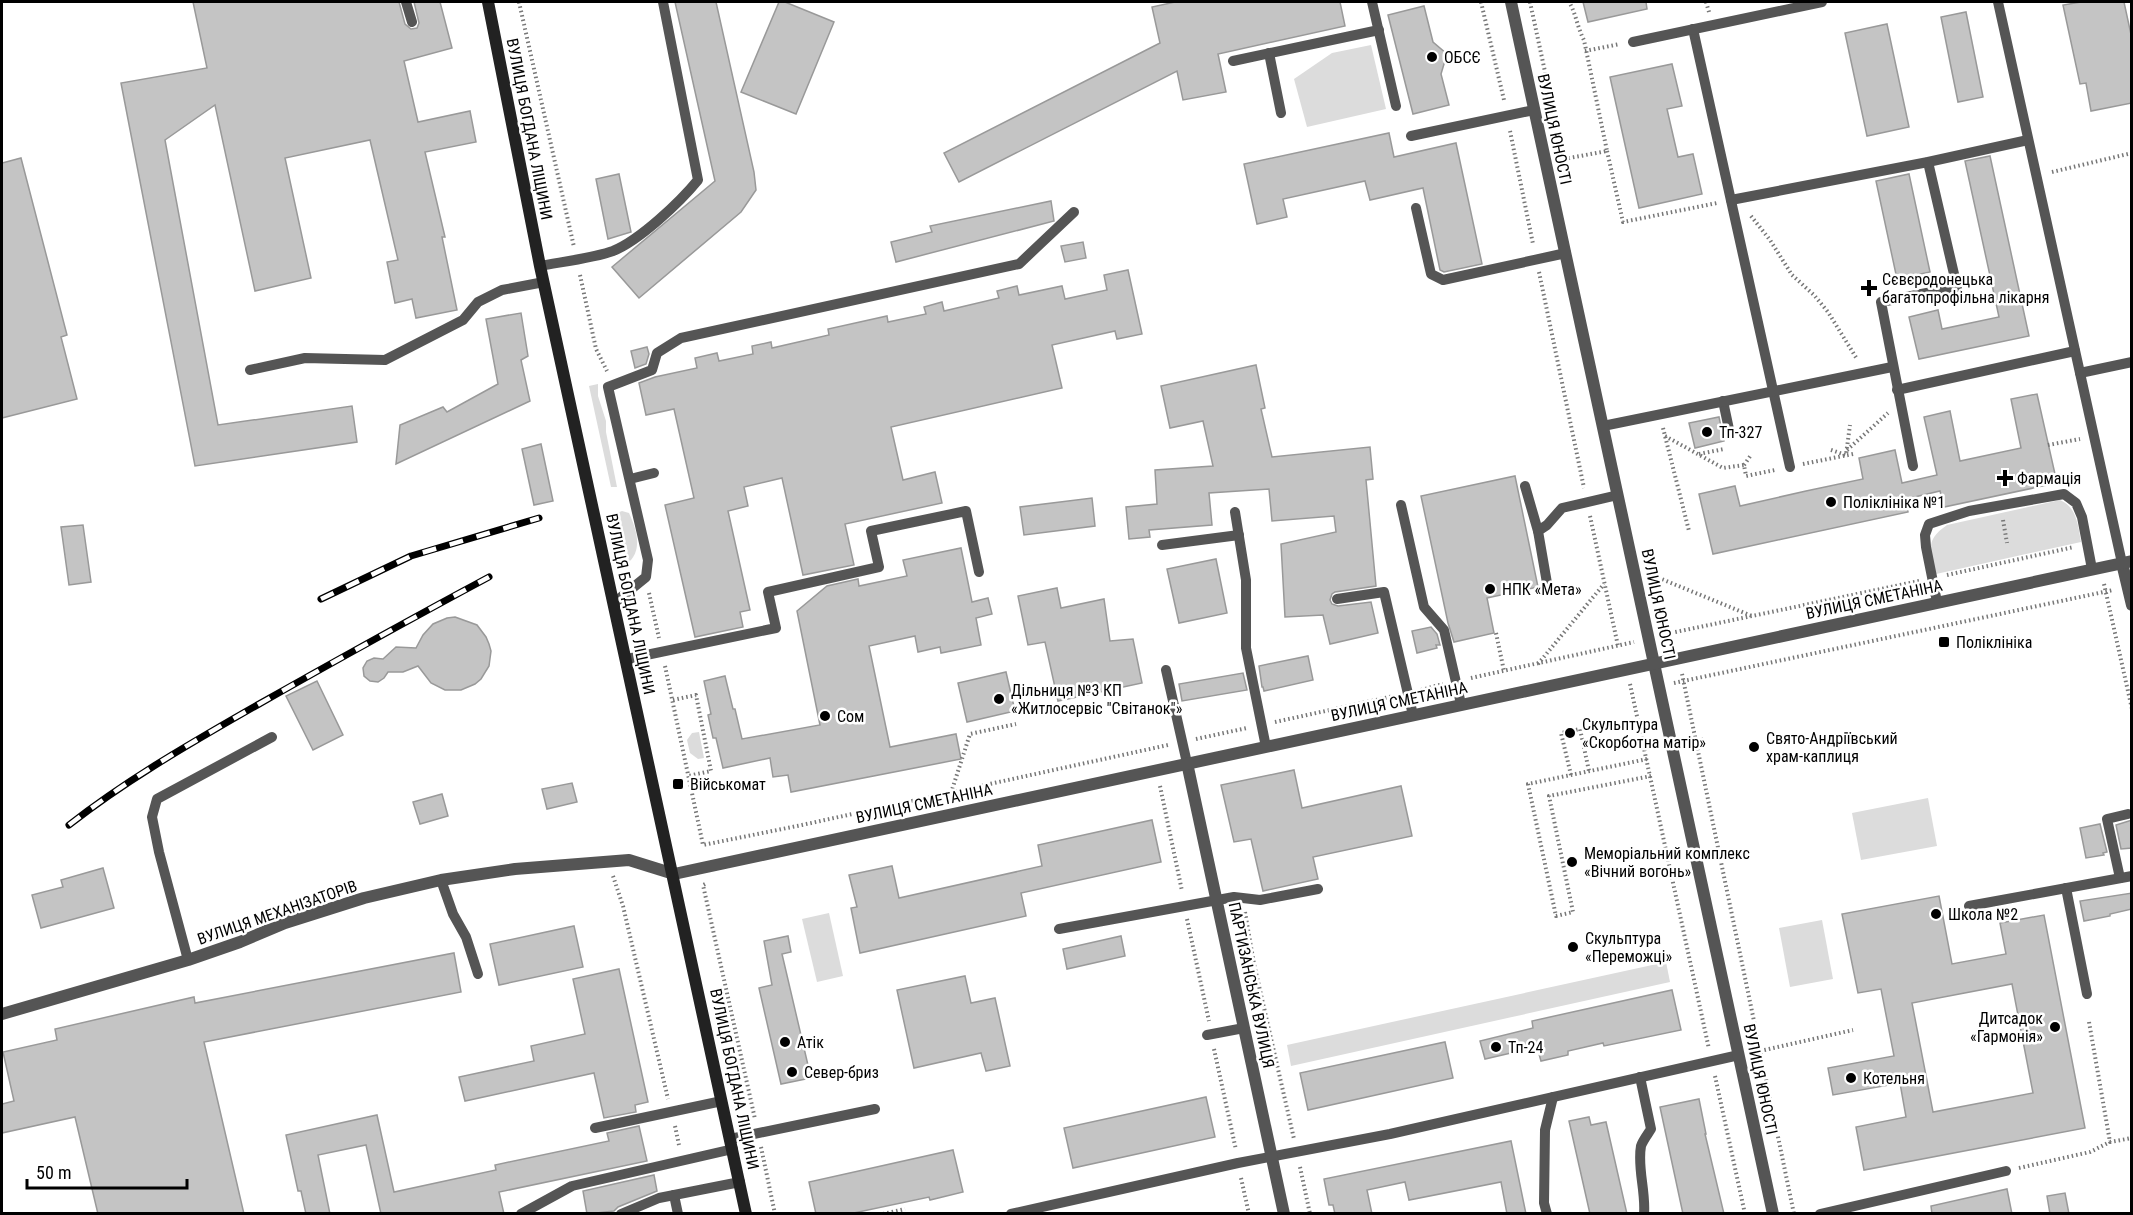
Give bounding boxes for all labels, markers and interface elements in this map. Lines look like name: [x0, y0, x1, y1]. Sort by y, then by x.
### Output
street label: ВУЛИЦЯ БОГДАНА ЛІЩИНИ: [503, 37, 556, 221]
place label: ОБСЄ: [1444, 48, 1481, 67]
marker: ОБСЄ: [1425, 50, 1439, 64]
street label: ВУЛИЦЯ ЮНОСТІ: [1534, 72, 1576, 186]
place label: Сєвєродонецька багатопрофільна лікарня: [1882, 270, 2049, 307]
marker: Сєвєродонецька багатопрофільна лікарня: [1860, 279, 1878, 297]
place label: Тп-327: [1719, 423, 1762, 442]
marker: Тп-327: [1700, 425, 1714, 439]
place label: Фармація: [2017, 469, 2081, 488]
marker: Фармація: [1998, 471, 2012, 485]
place label: Поліклініка №1: [1843, 493, 1945, 512]
marker: Поліклініка №1: [1824, 495, 1838, 509]
street label: ВУЛИЦЯ БОГДАНА ЛІЩИНИ: [602, 512, 659, 696]
street label: ВУЛИЦЯ ЮНОСТІ: [1638, 547, 1680, 661]
street label: ВУЛИЦЯ СМЕТАНІНА: [1804, 576, 1944, 623]
place label: НПК «Мета»: [1502, 580, 1582, 599]
marker: НПК «Мета»: [1483, 582, 1497, 596]
place label: Поліклініка: [1956, 633, 2032, 652]
marker: Поліклініка: [1937, 635, 1951, 649]
street label: ВУЛИЦЯ СМЕТАНІНА: [1329, 678, 1469, 725]
place label: Дільниця №3 КП «Житлосервіс "Світанок"»: [1011, 681, 1183, 718]
marker: Дільниця №3 КП «Житлосервіс "Світанок"»: [992, 692, 1006, 706]
place label: Сом: [837, 707, 864, 726]
marker: Сом: [818, 709, 832, 723]
place label: Скульптура «Скорботна матір»: [1582, 715, 1706, 752]
marker: Скульптура «Скорботна матір»: [1563, 726, 1577, 740]
place label: Свято-Андріївський храм-каплиця: [1766, 729, 1898, 766]
marker: Свято-Андріївський храм-каплиця: [1747, 740, 1761, 754]
place label: Військомат: [690, 775, 766, 794]
marker: Військомат: [671, 777, 685, 791]
street label: ВУЛИЦЯ СМЕТАНІНА: [854, 780, 994, 827]
place label: Меморіальний комплекс «Вічний вогонь»: [1584, 844, 1750, 881]
marker: Меморіальний комплекс «Вічний вогонь»: [1565, 855, 1579, 869]
street label: ВУЛИЦЯ МЕХАНІЗАТОРІВ: [195, 876, 359, 949]
street label: ПАРТИЗАНСЬКА ВУЛИЦЯ: [1225, 900, 1278, 1070]
place label: Школа №2: [1948, 905, 2018, 924]
marker: Школа №2: [1929, 907, 1943, 921]
place label: Скульптура «Переможці»: [1585, 929, 1672, 966]
marker: Скульптура «Переможці»: [1566, 940, 1580, 954]
street label: ВУЛИЦЯ БОГДАНА ЛІЩИНИ: [706, 987, 763, 1171]
place label: Дитсадок «Гармонія»: [1970, 1009, 2043, 1046]
marker: Дитсадок «Гармонія»: [2048, 1020, 2062, 1034]
street label: ВУЛИЦЯ ЮНОСТІ: [1740, 1022, 1782, 1136]
place label: Атік: [797, 1033, 824, 1052]
marker: Атік: [778, 1035, 792, 1049]
place label: Тп-24: [1508, 1038, 1543, 1057]
marker: Тп-24: [1489, 1040, 1503, 1054]
place label: Север-бриз: [804, 1063, 879, 1082]
marker: Север-бриз: [785, 1065, 799, 1079]
place label: Котельня: [1863, 1069, 1925, 1088]
marker: Котельня: [1844, 1071, 1858, 1085]
scale bar: [27, 1152, 188, 1190]
text: 50 m: [36, 1162, 71, 1183]

